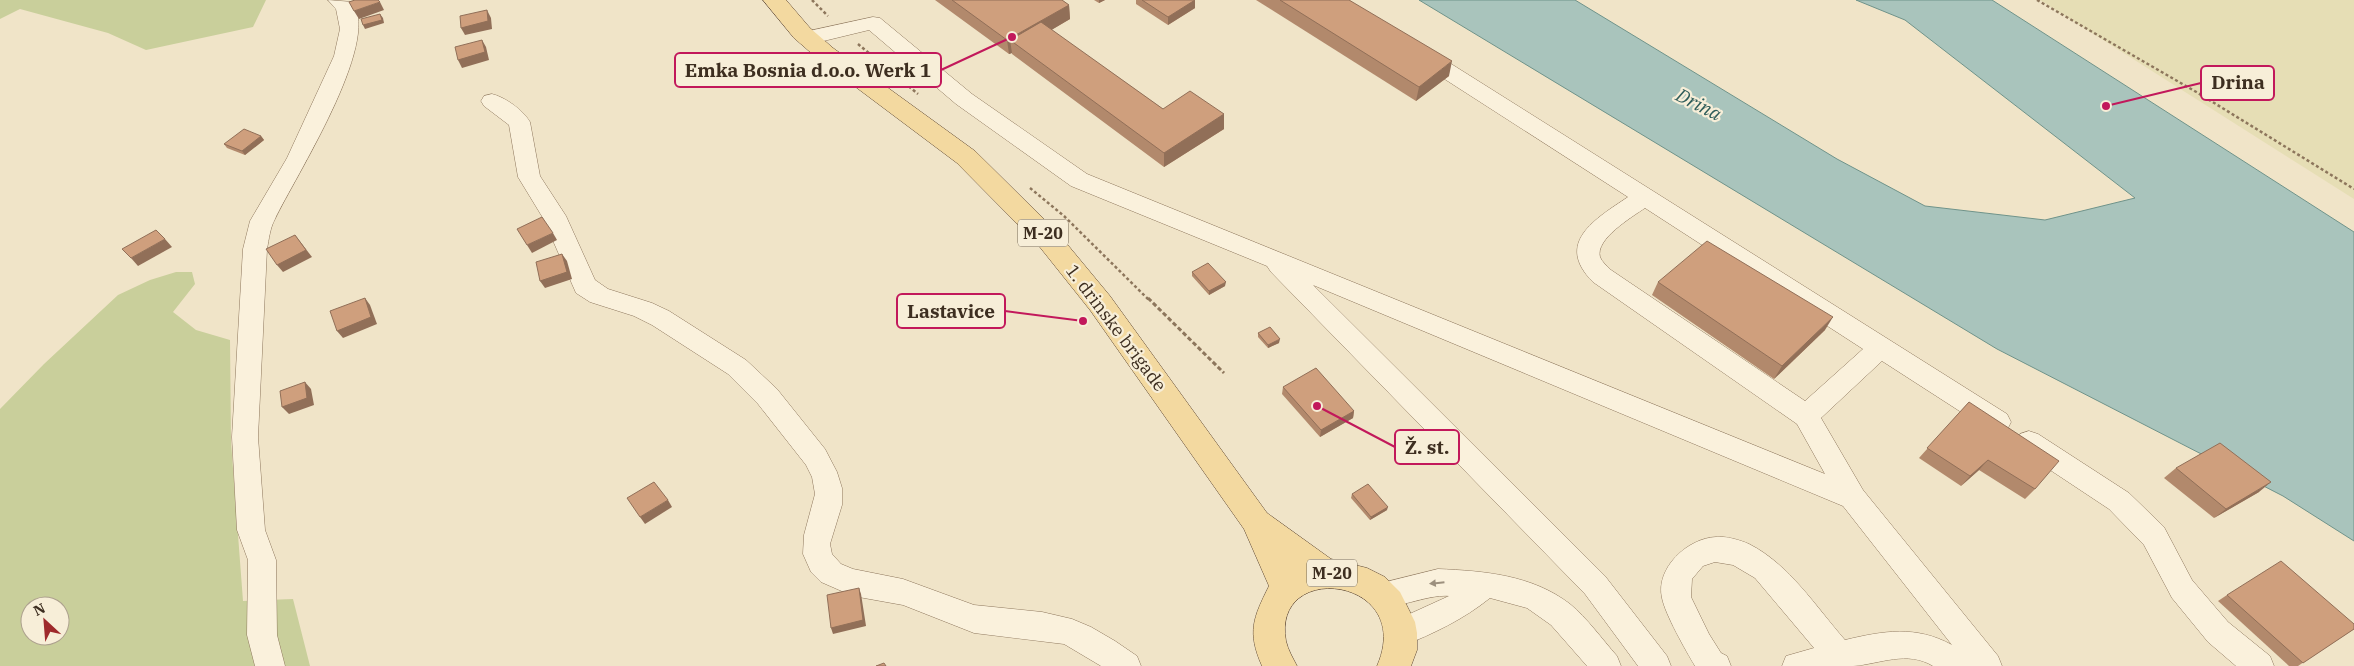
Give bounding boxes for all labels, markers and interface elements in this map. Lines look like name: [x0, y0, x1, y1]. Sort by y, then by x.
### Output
callout: Emka Bosnia d.o.o. Werk 1: [675, 53, 941, 87]
text: Emka Bosnia d.o.o. Werk 1: [685, 58, 931, 82]
callout: Drina: [2201, 66, 2274, 100]
text: Drina: [2211, 70, 2265, 94]
water label: Drina: [1671, 82, 1726, 126]
road number: M-20: [1018, 220, 1068, 247]
street label: 1. drinske brigade: [1061, 260, 1172, 396]
callout: Lastavice: [897, 294, 1005, 328]
text: Lastavice: [907, 299, 995, 323]
callout: Ž. st.: [1395, 430, 1459, 464]
text: Ž. st.: [1405, 435, 1449, 459]
road number: M-20: [1307, 560, 1357, 586]
one-way arrow: [1429, 579, 1445, 587]
north arrow: [20, 596, 70, 646]
text: N: [30, 599, 48, 620]

